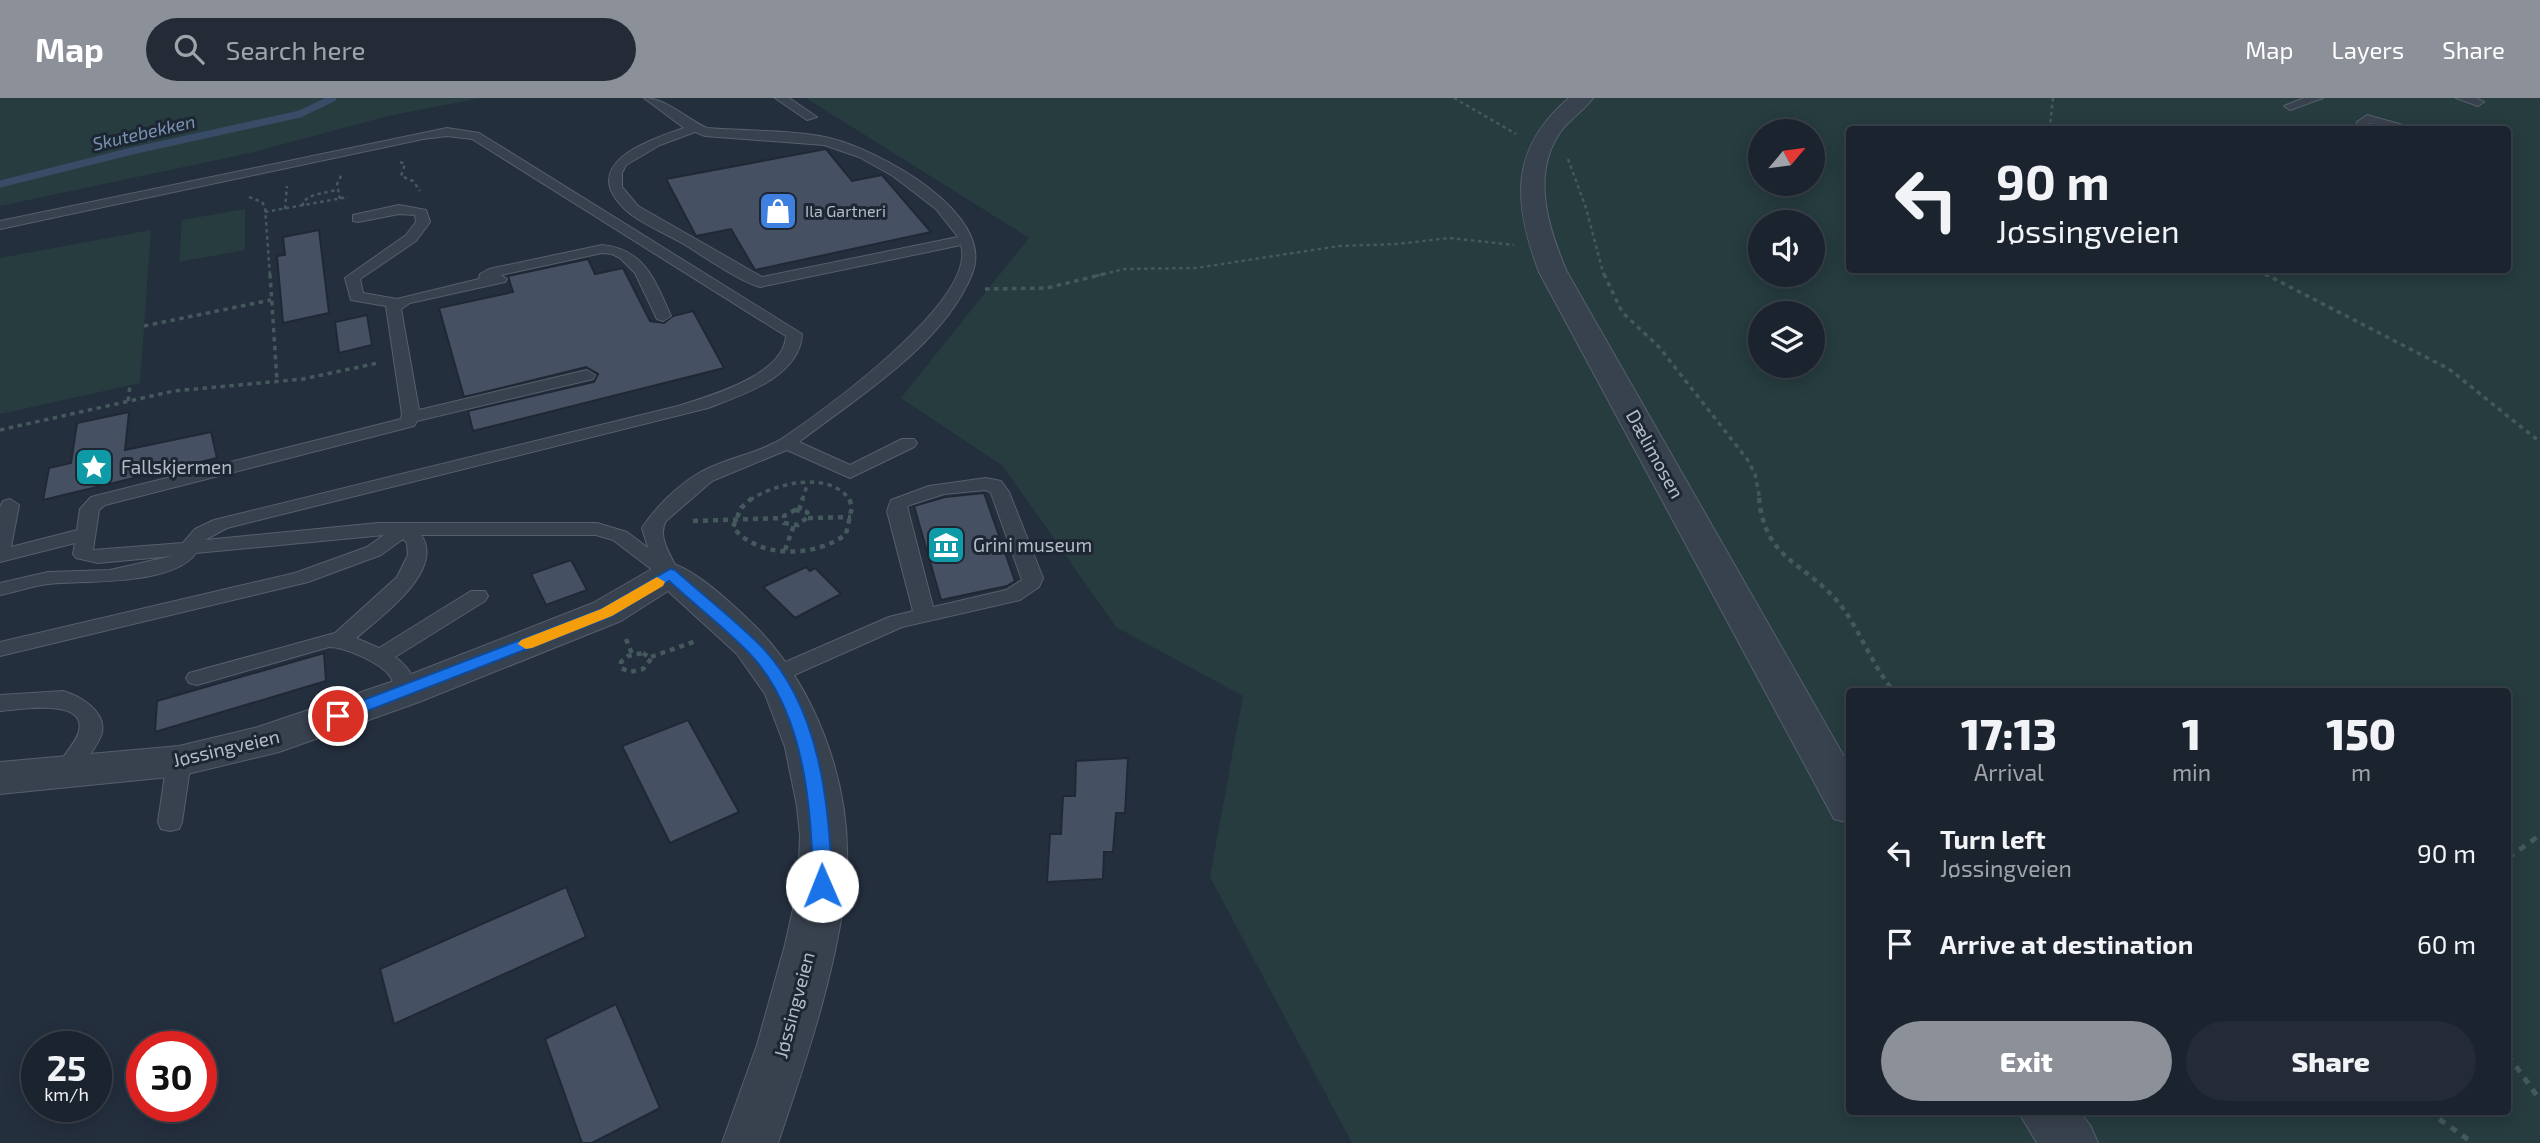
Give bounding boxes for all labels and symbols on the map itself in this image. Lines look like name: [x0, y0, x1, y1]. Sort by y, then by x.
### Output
water label: Skutebekken: [90, 110, 197, 155]
north arrow: [1748, 119, 1825, 196]
shop icon: Ila Gartneri: [757, 190, 799, 232]
place label: Ila Gartneri: [805, 201, 886, 220]
street label: Dælimosen: [1622, 405, 1689, 502]
place icon: Fallskjermen: [73, 446, 115, 488]
place label: Fallskjermen: [121, 455, 232, 478]
museum icon: Grini museum: [925, 524, 967, 566]
place label: Grini museum: [973, 533, 1092, 556]
pin: [308, 686, 368, 746]
street label: Jøssingveien: [170, 724, 282, 771]
position arrow: [785, 849, 859, 923]
street label: Jøssingveien: [768, 949, 819, 1061]
speed limit sign: 30: [126, 1031, 217, 1122]

